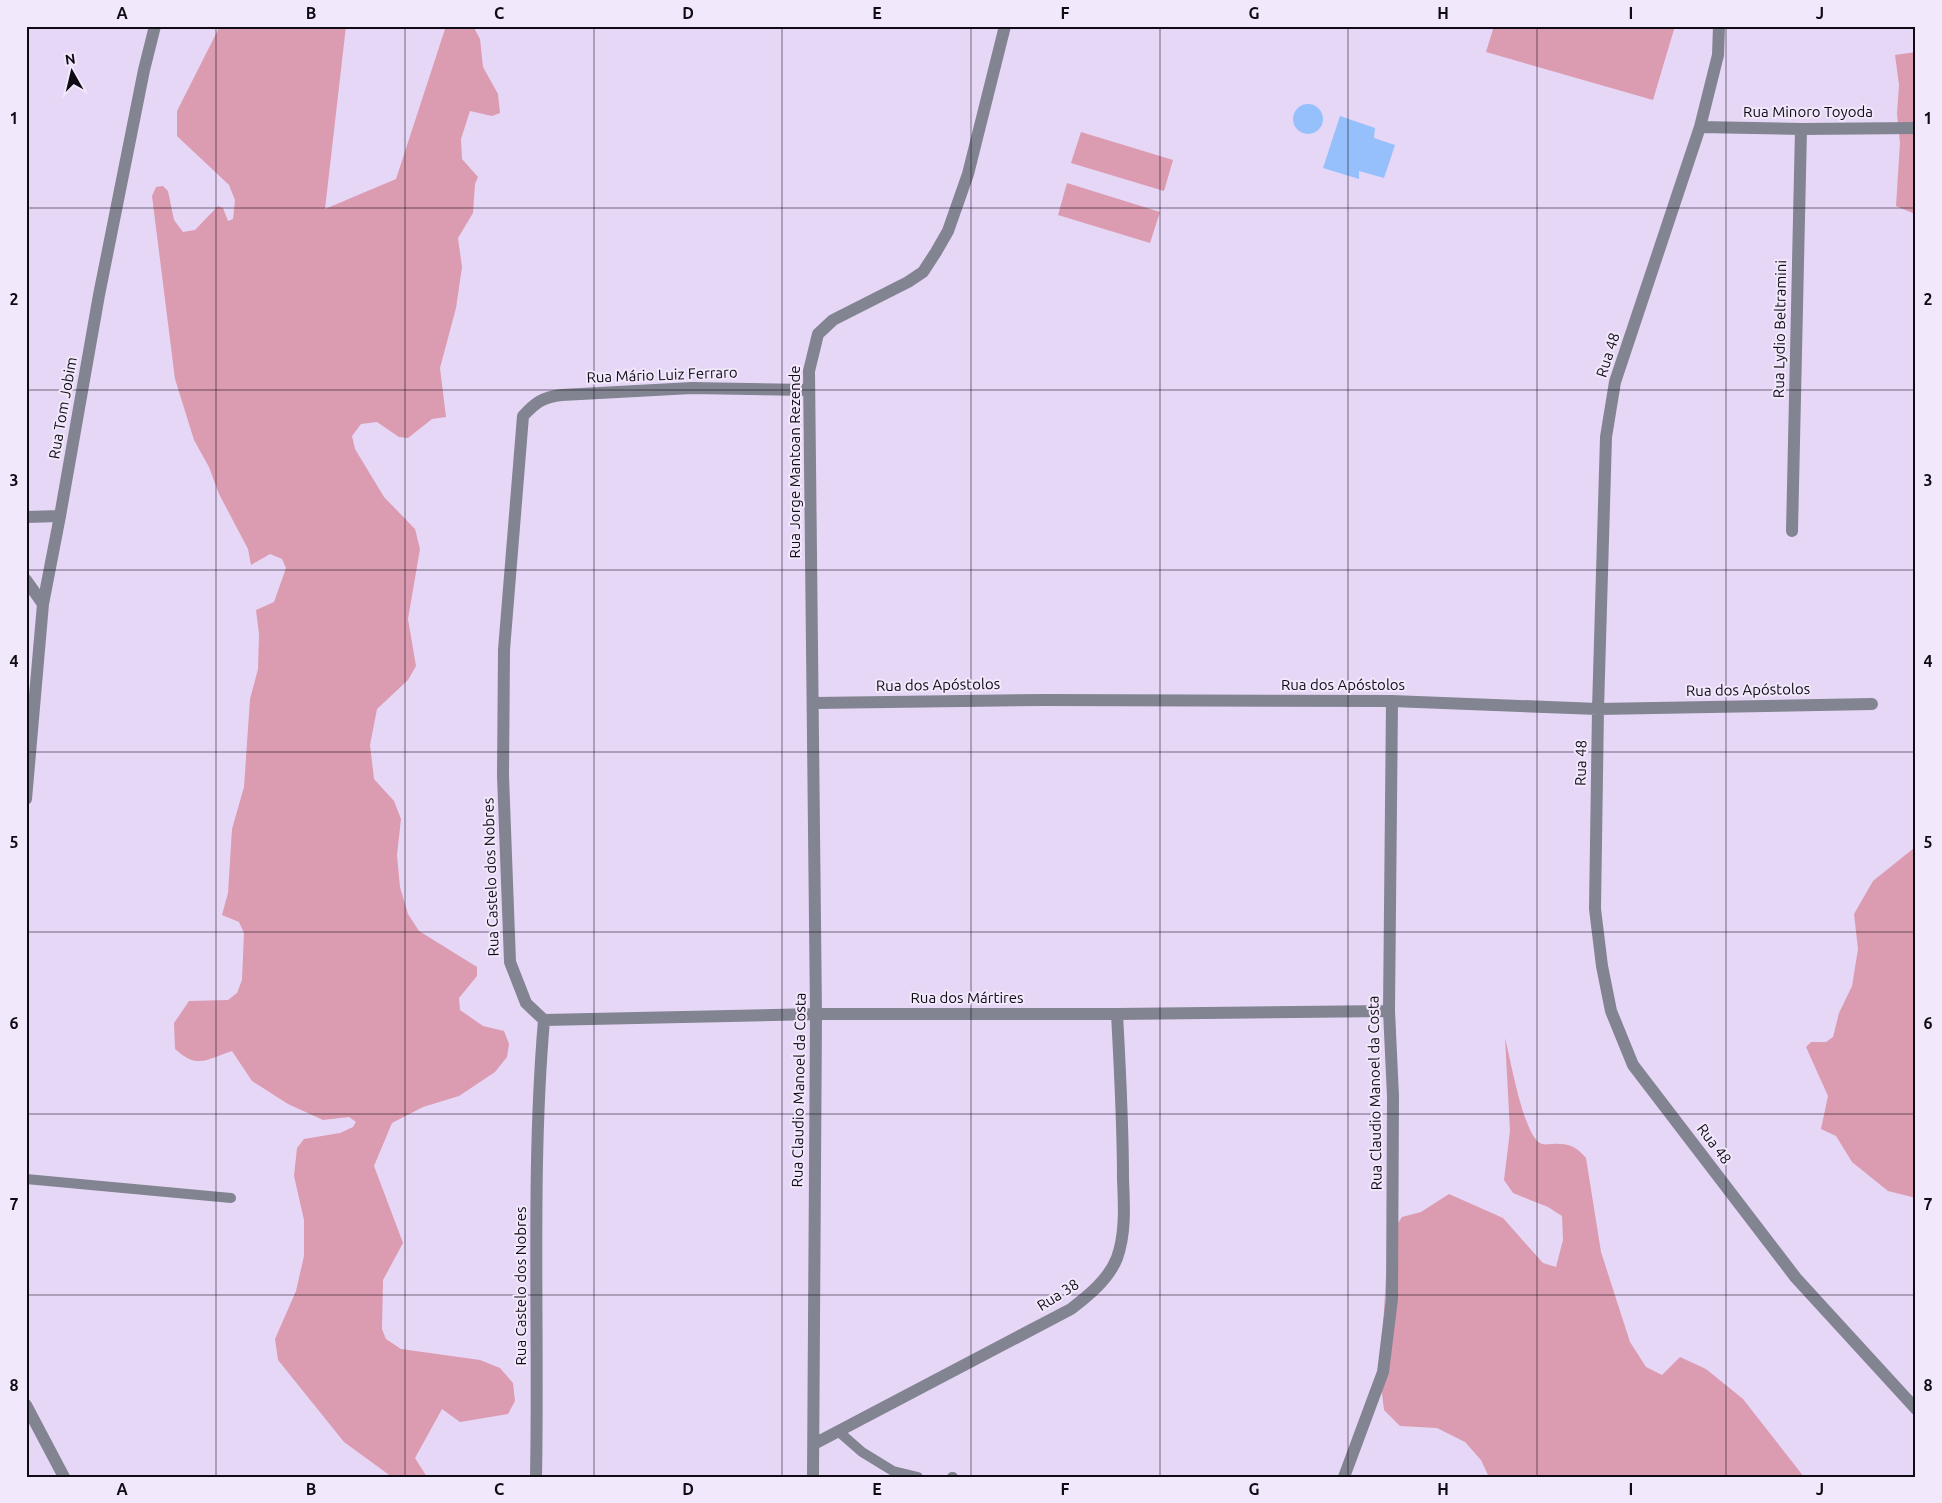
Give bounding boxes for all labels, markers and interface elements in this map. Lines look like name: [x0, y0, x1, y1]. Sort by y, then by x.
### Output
text: A: [116, 4, 128, 22]
text: B: [306, 4, 316, 22]
text: C: [494, 4, 504, 22]
text: D: [682, 4, 694, 22]
text: E: [872, 4, 882, 22]
text: F: [1061, 4, 1070, 22]
text: G: [1248, 4, 1260, 22]
text: H: [1437, 4, 1449, 22]
text: I: [1629, 4, 1633, 22]
text: J: [1816, 4, 1824, 22]
north arrow: [48, 48, 98, 98]
text: N: [64, 50, 76, 68]
street label: Rua Minoro Toyoda: [1743, 103, 1873, 120]
text: 1: [9, 109, 19, 127]
text: 1: [1923, 109, 1933, 127]
street label: Rua Lydio Beltramini: [1770, 260, 1789, 398]
text: 2: [9, 290, 19, 308]
text: 2: [1923, 290, 1933, 308]
street label: Rua 48: [1592, 330, 1623, 379]
street label: Rua Tom Jobim: [45, 356, 80, 460]
street label: Rua Mário Luiz Ferraro: [586, 363, 738, 386]
street label: Rua Jorge Mantoan Rezende: [786, 365, 803, 559]
text: 3: [9, 471, 19, 489]
text: 3: [1923, 471, 1933, 489]
text: 4: [9, 652, 19, 670]
text: 4: [1923, 652, 1933, 670]
street label: Rua dos Apóstolos: [876, 675, 1000, 694]
street label: Rua dos Apóstolos: [1281, 676, 1405, 693]
street label: Rua dos Apóstolos: [1686, 680, 1810, 699]
street label: Rua 48: [1572, 740, 1589, 786]
street label: Rua Castelo dos Nobres: [479, 797, 502, 957]
text: 5: [9, 833, 19, 851]
text: 5: [1923, 833, 1933, 851]
street label: Rua dos Mártires: [911, 989, 1023, 1006]
street label: Rua Claudio Manoel da Costa: [788, 992, 809, 1188]
street label: Rua Claudio Manoel da Costa: [1364, 995, 1385, 1191]
text: 6: [9, 1014, 19, 1032]
text: 6: [1923, 1014, 1933, 1032]
street label: Rua 48: [1694, 1120, 1735, 1167]
text: 7: [9, 1195, 19, 1213]
text: 7: [1923, 1195, 1933, 1213]
street label: Rua Castelo dos Nobres: [512, 1207, 529, 1366]
street label: Rua 38: [1034, 1275, 1082, 1314]
text: 8: [9, 1376, 19, 1394]
text: 8: [1923, 1376, 1933, 1394]
text: A: [116, 1480, 128, 1498]
text: B: [306, 1480, 316, 1498]
text: C: [494, 1480, 504, 1498]
text: D: [682, 1480, 694, 1498]
text: E: [872, 1480, 882, 1498]
text: F: [1061, 1480, 1070, 1498]
text: G: [1248, 1480, 1260, 1498]
text: H: [1437, 1480, 1449, 1498]
text: I: [1629, 1480, 1633, 1498]
text: J: [1816, 1480, 1824, 1498]

